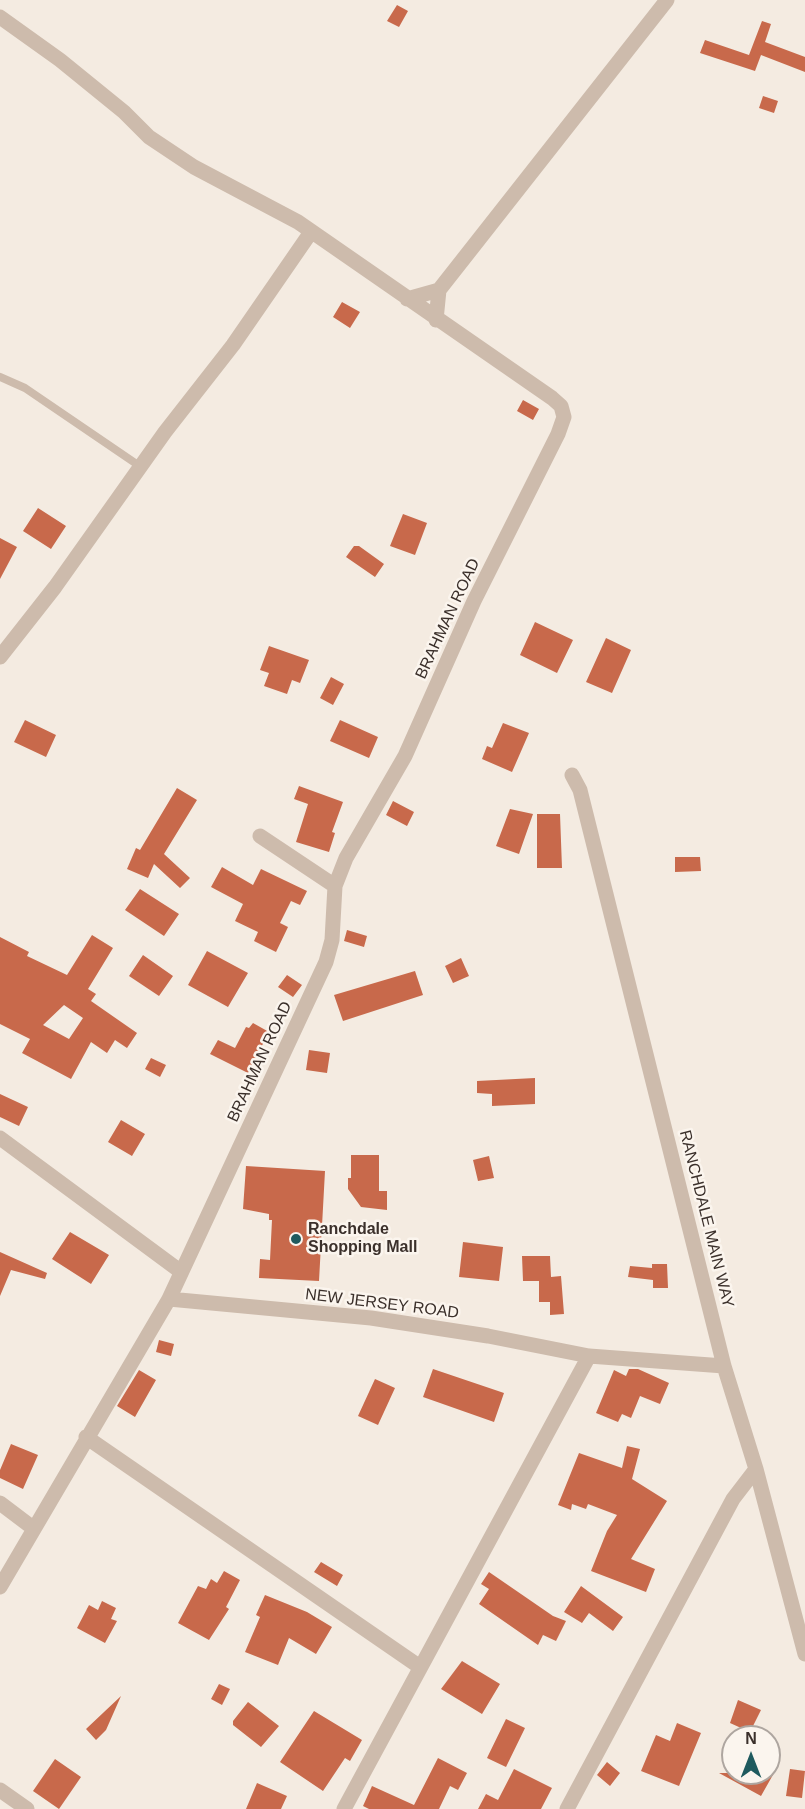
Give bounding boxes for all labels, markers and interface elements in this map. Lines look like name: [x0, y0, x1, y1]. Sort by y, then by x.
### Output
street label: BRAHMAN ROAD: [412, 556, 484, 682]
street label: BRAHMAN ROAD: [224, 999, 296, 1125]
street label: RANCHDALE MAIN WAY: [675, 1128, 737, 1310]
place label: Ranchdale Shopping Mall: [308, 1220, 417, 1258]
marker: Ranchdale Shopping Mall: [289, 1232, 303, 1246]
street label: NEW JERSEY ROAD: [304, 1285, 460, 1323]
north arrow: [721, 1725, 781, 1785]
text: N: [745, 1730, 757, 1747]

